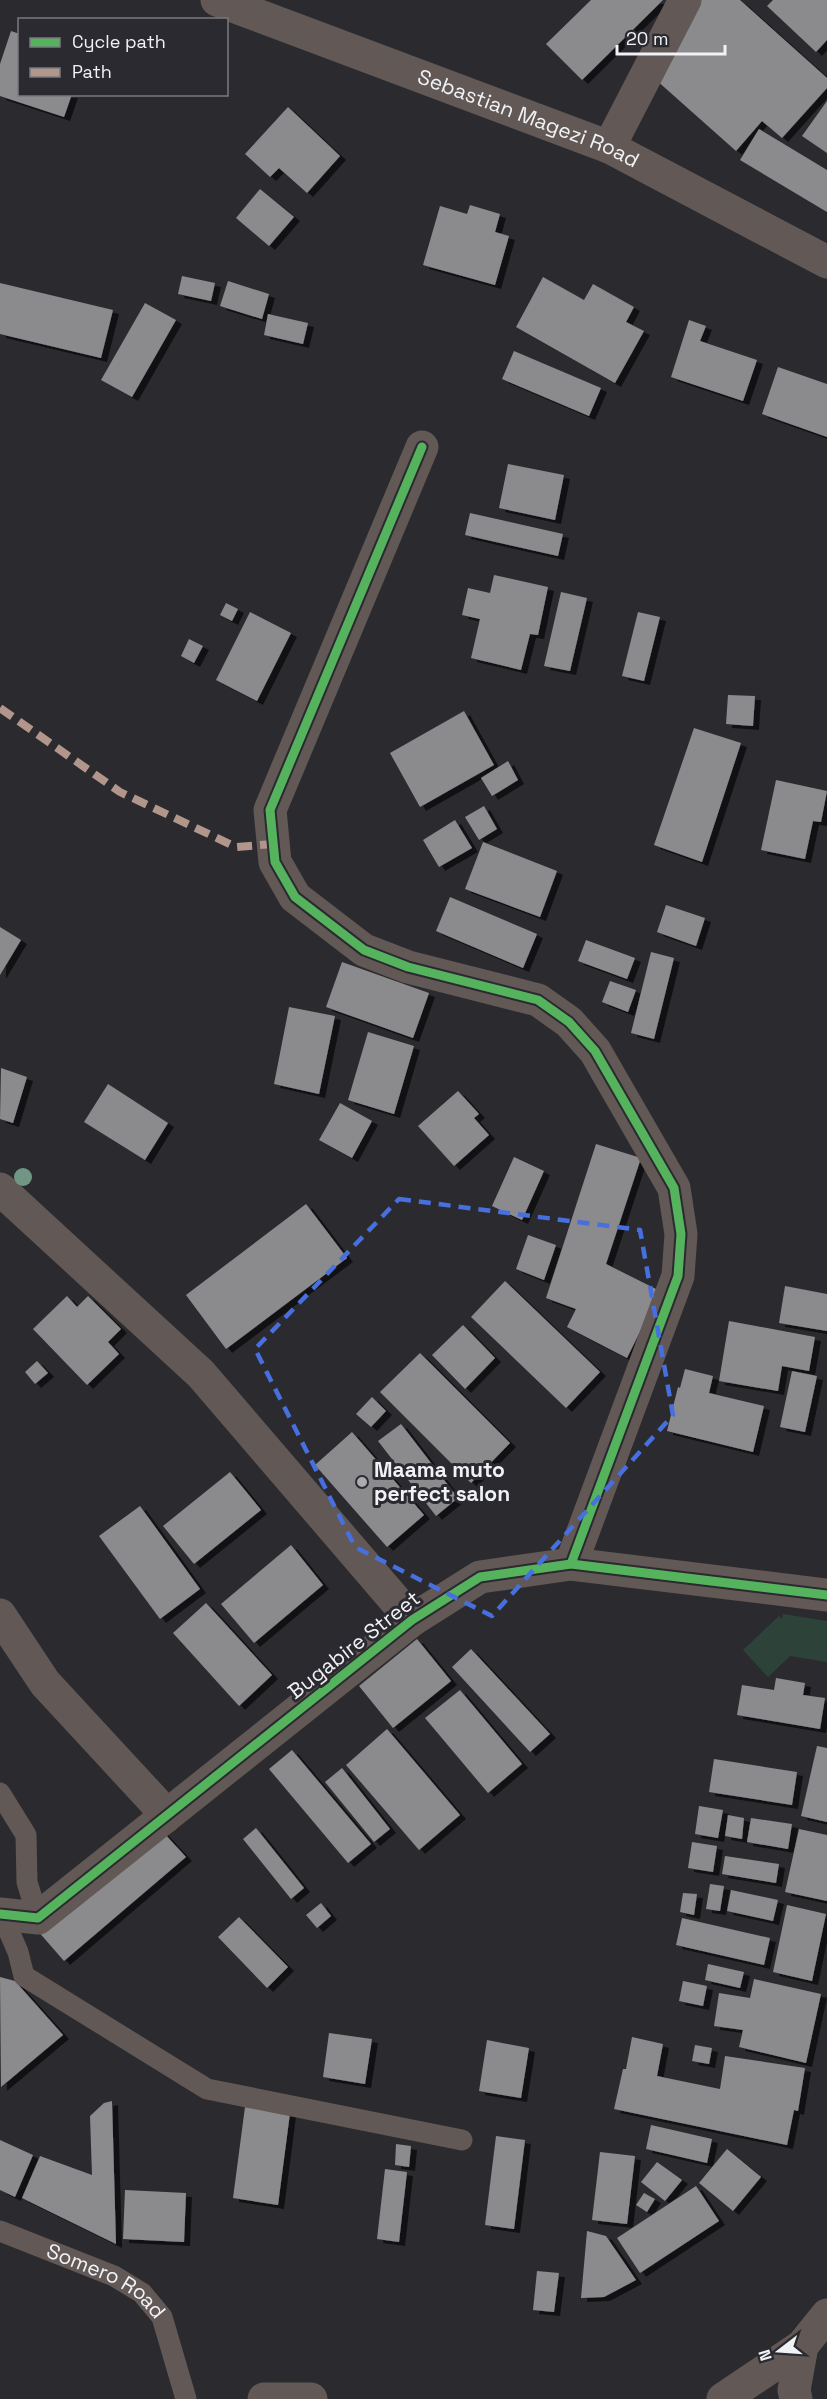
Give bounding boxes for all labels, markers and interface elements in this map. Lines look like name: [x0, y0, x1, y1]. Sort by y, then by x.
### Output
legend: [18, 18, 228, 96]
scale bar: [617, 18, 725, 56]
text: 20 m: [626, 27, 669, 50]
text: Cycle path: [72, 30, 166, 53]
text: Path: [72, 60, 112, 83]
street label: Sebastian Magezi Road: [414, 62, 644, 173]
place label: Maama muto perfect salon: [374, 1456, 510, 1507]
marker: Maama muto perfect salon: [355, 1475, 369, 1489]
street label: Bugabire Street: [282, 1585, 425, 1705]
street label: Somero Road: [43, 2237, 172, 2324]
north arrow: [749, 2321, 809, 2381]
text: N: [754, 2347, 777, 2363]

